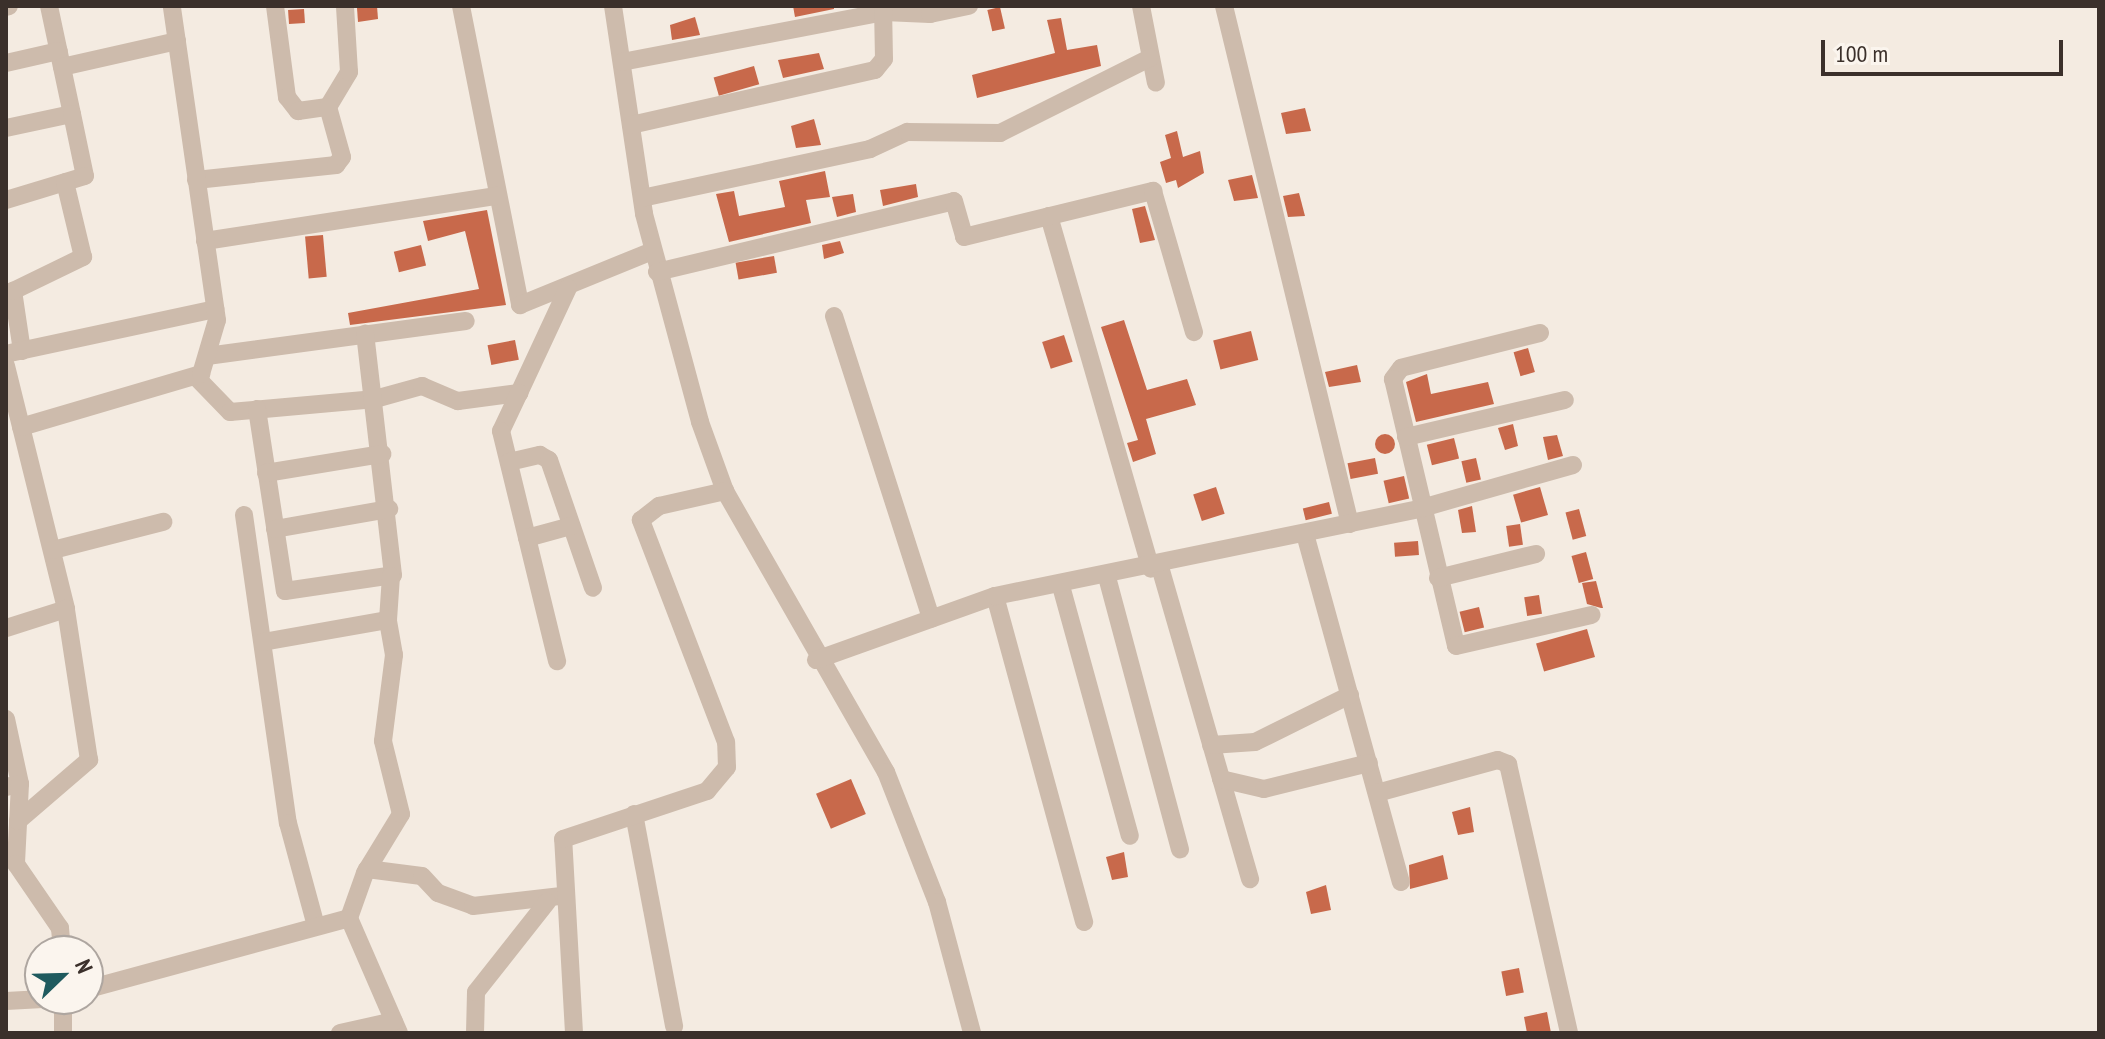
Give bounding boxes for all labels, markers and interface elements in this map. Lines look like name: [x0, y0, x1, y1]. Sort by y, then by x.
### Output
scale bar: [1825, 24, 2067, 74]
text: 100 m: [1835, 38, 1888, 69]
north arrow: [24, 935, 104, 1015]
text: N: [69, 955, 99, 977]

